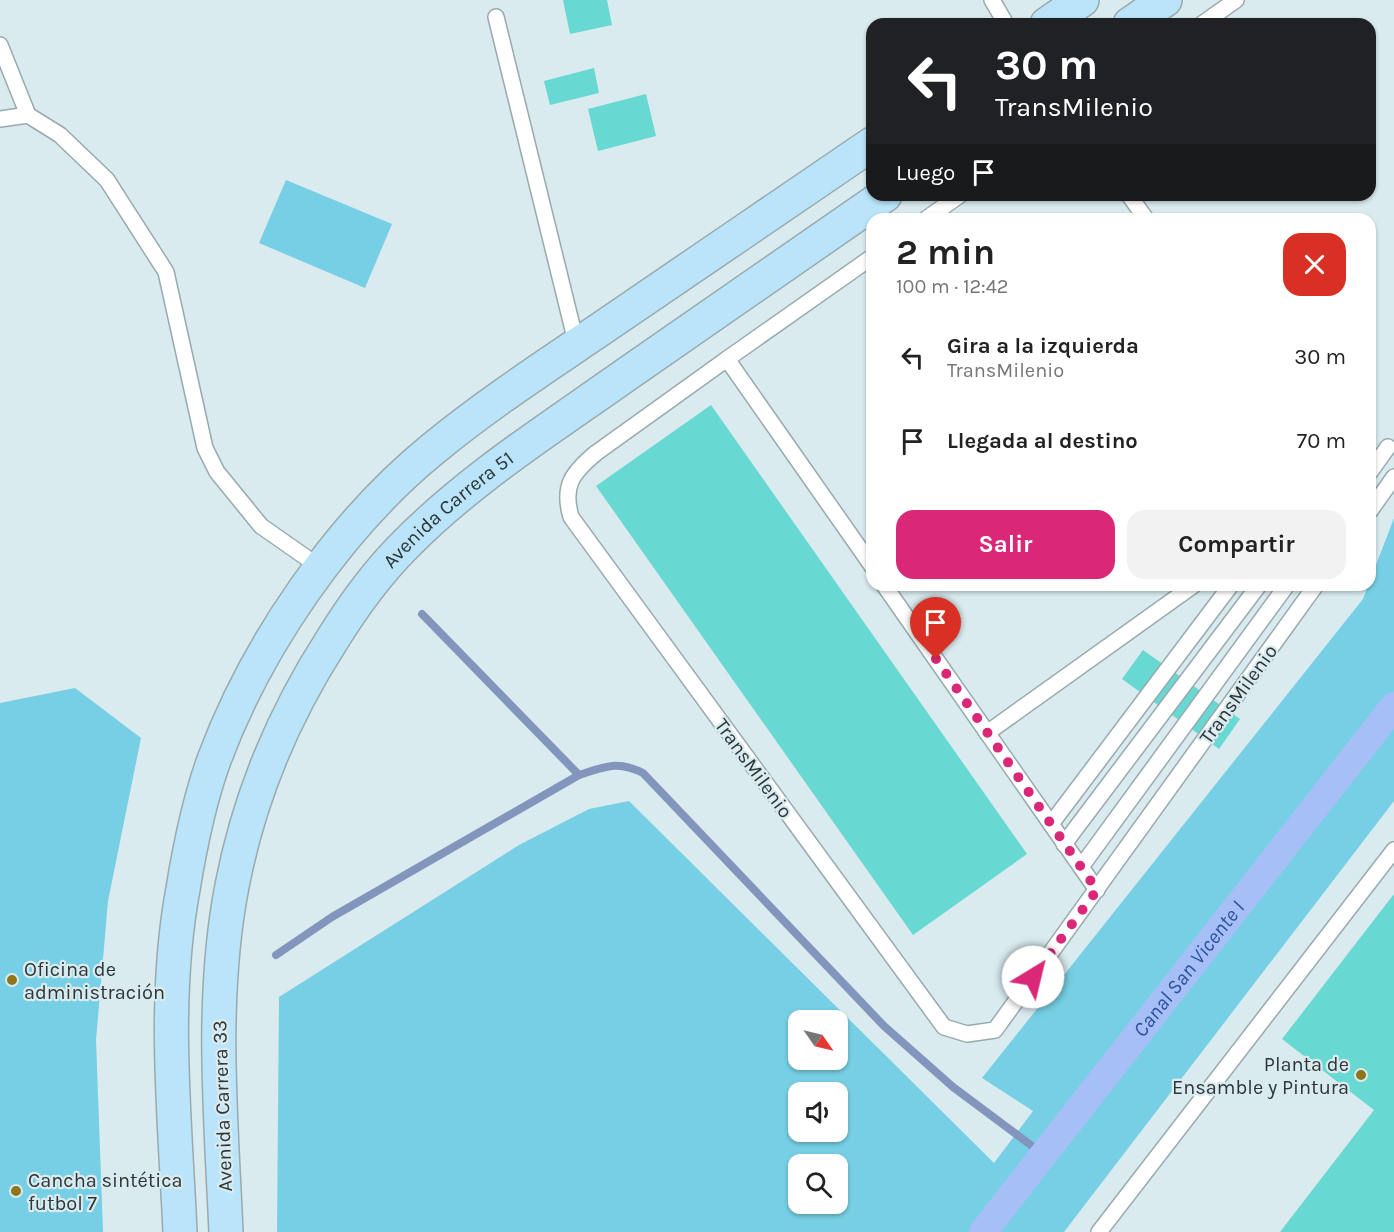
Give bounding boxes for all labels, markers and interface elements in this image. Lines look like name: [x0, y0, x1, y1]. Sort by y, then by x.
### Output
text: 30 m: [995, 40, 1098, 90]
icon: left: [896, 42, 974, 120]
text: TransMilenio: [995, 91, 1153, 123]
icon: arrive: [967, 156, 1000, 189]
text: Luego: [896, 160, 955, 186]
text: 2 min: [896, 231, 995, 273]
button: close: [1283, 233, 1346, 296]
text: 100 m · 12:42: [896, 275, 1008, 298]
text: Gira a la izquierda: [947, 333, 1139, 359]
icon: left: [896, 341, 929, 374]
text: 30 m: [1294, 344, 1346, 370]
text: TransMilenio: [947, 359, 1064, 382]
icon: arrive: [896, 425, 929, 458]
text: Llegada al destino: [947, 428, 1138, 454]
text: 70 m: [1297, 428, 1346, 454]
street label: Avenida Carrera 51: [378, 447, 518, 573]
button: Salir: [896, 510, 1115, 579]
button: Compartir: [1127, 510, 1346, 579]
pin: [910, 597, 961, 659]
icon: arrive: [919, 606, 952, 639]
street label: TransMilenio: [1195, 640, 1282, 748]
street label: TransMilenio: [710, 714, 797, 822]
water label: Canal San Vicente I: [1128, 896, 1249, 1042]
position arrow: [1001, 945, 1065, 1009]
place label: Oficina de administración: [24, 958, 165, 1004]
marker: Oficina de administración: [5, 973, 19, 987]
north arrow: [788, 1010, 848, 1070]
map controls: [788, 1010, 848, 1214]
street label: Avenida Carrera 33: [208, 1020, 237, 1192]
place label: Planta de Ensamble y Pintura: [1172, 1053, 1349, 1099]
marker: Planta de Ensamble y Pintura: [1354, 1068, 1368, 1082]
button: sound: [788, 1082, 848, 1142]
button: search: [788, 1154, 848, 1214]
place label: Cancha sintética futbol 7: [28, 1169, 183, 1215]
marker: Cancha sintética futbol 7: [9, 1184, 23, 1198]

